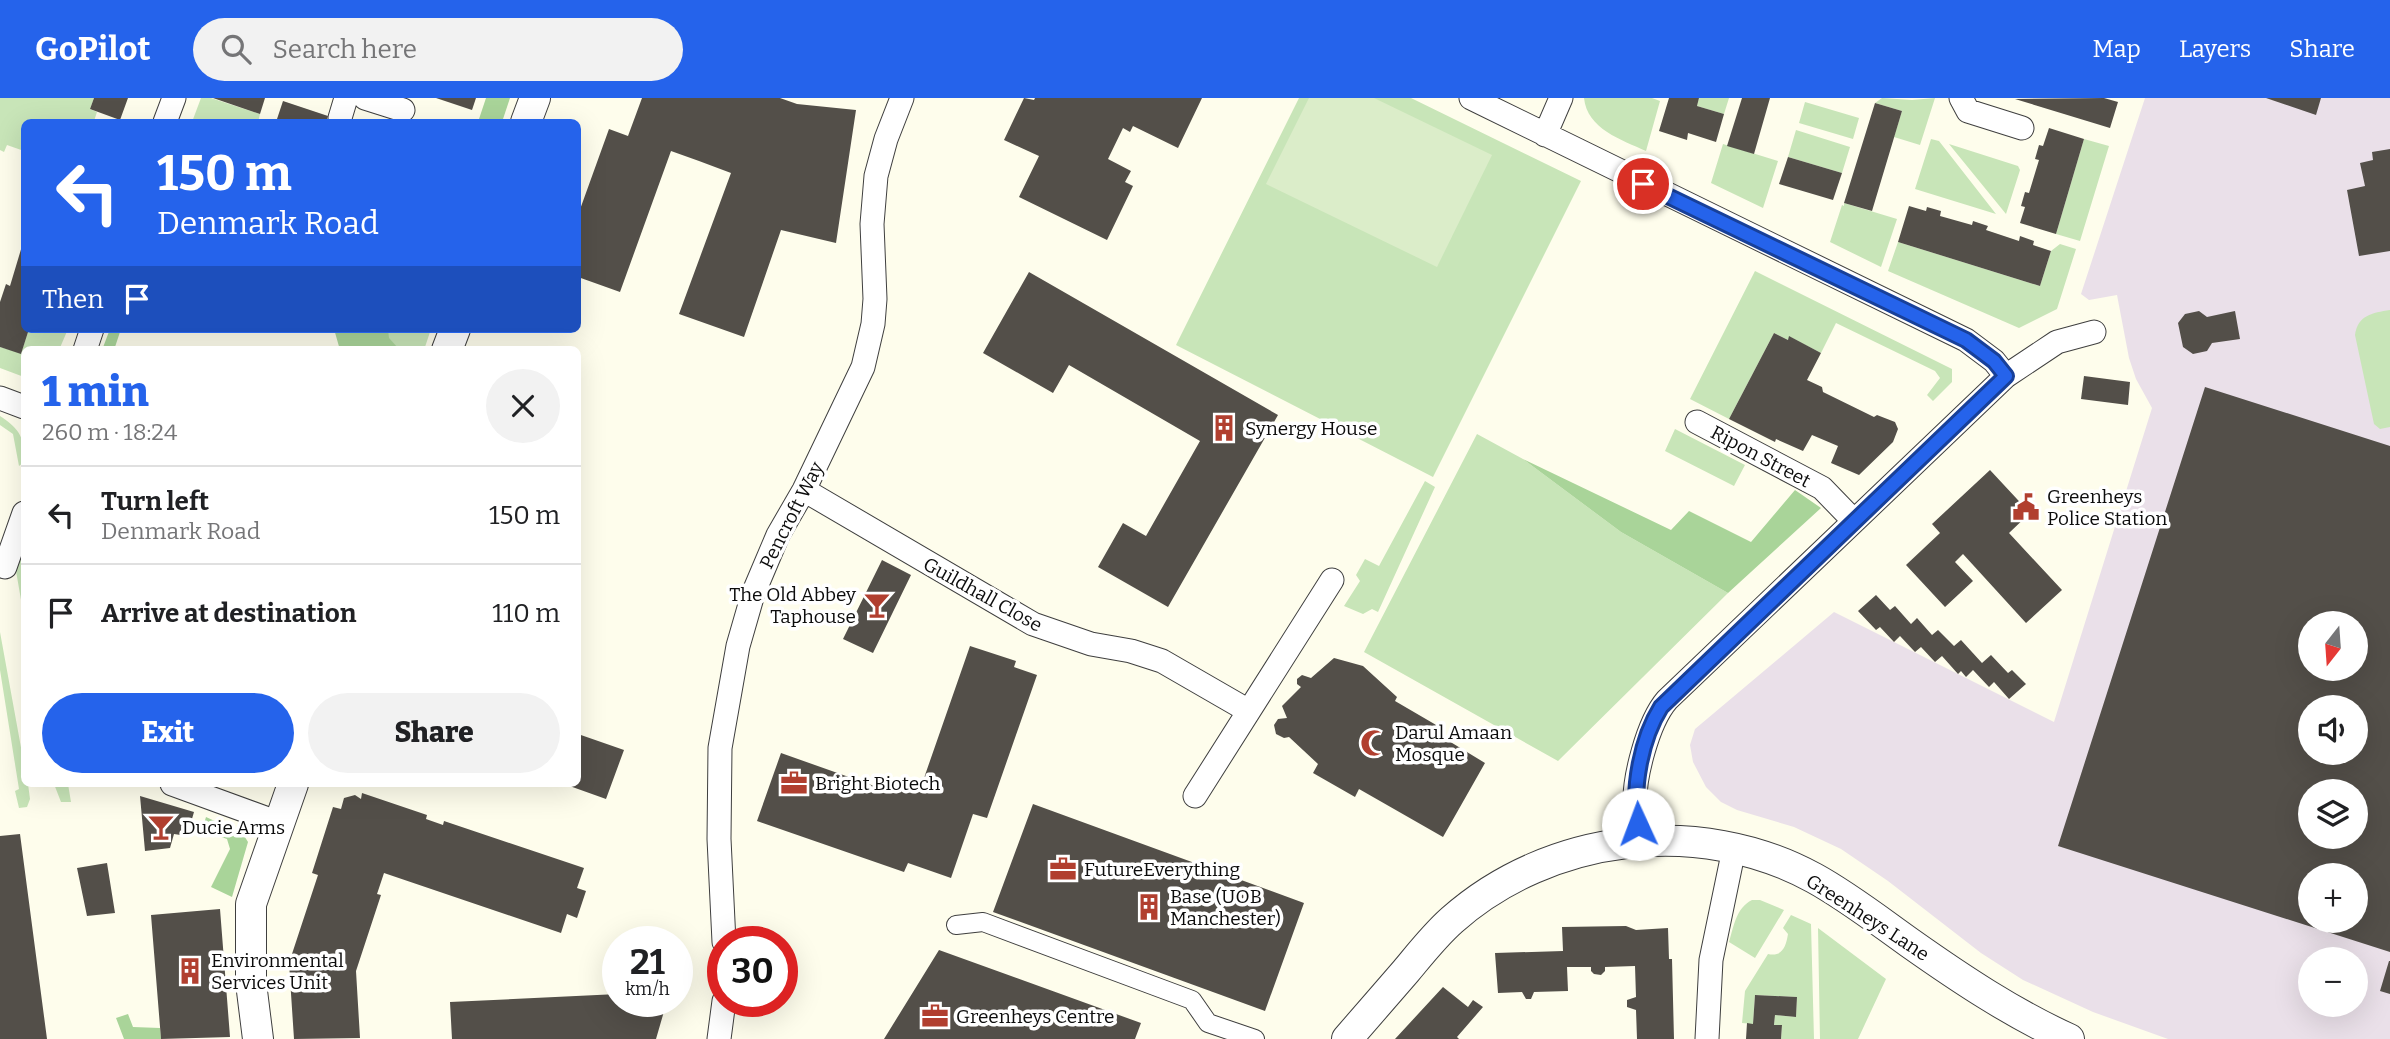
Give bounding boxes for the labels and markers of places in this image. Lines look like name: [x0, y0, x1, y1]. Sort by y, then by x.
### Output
pin: [1613, 154, 1673, 214]
building icon: Synergy House: [1209, 413, 1239, 443]
place label: Synergy House: [1245, 417, 1377, 440]
place label: Greenheys Police Station: [2047, 485, 2167, 530]
public building icon: Greenheys Police Station: [2011, 492, 2041, 522]
place label: The Old Abbey Taphouse: [729, 583, 857, 628]
bar icon: The Old Abbey Taphouse: [862, 590, 892, 620]
place label: Darul Amaan Mosque: [1395, 721, 1512, 766]
mosque icon: Darul Amaan Mosque: [1359, 728, 1389, 758]
office icon: Bright Biotech: [779, 768, 809, 798]
place label: Bright Biotech: [815, 772, 940, 795]
bar icon: Ducie Arms: [146, 812, 176, 842]
place label: Ducie Arms: [182, 816, 285, 839]
office icon: FutureEverything: [1048, 854, 1078, 884]
place label: FutureEverything: [1084, 858, 1241, 881]
place label: Base (UOB Manchester): [1170, 885, 1281, 930]
building icon: Base (UOB Manchester): [1134, 892, 1164, 922]
place label: Environmental Services Unit: [211, 949, 344, 994]
building icon: Environmental Services Unit: [175, 956, 205, 986]
office icon: Greenheys Centre: [920, 1001, 950, 1031]
place label: Greenheys Centre: [956, 1005, 1114, 1028]

